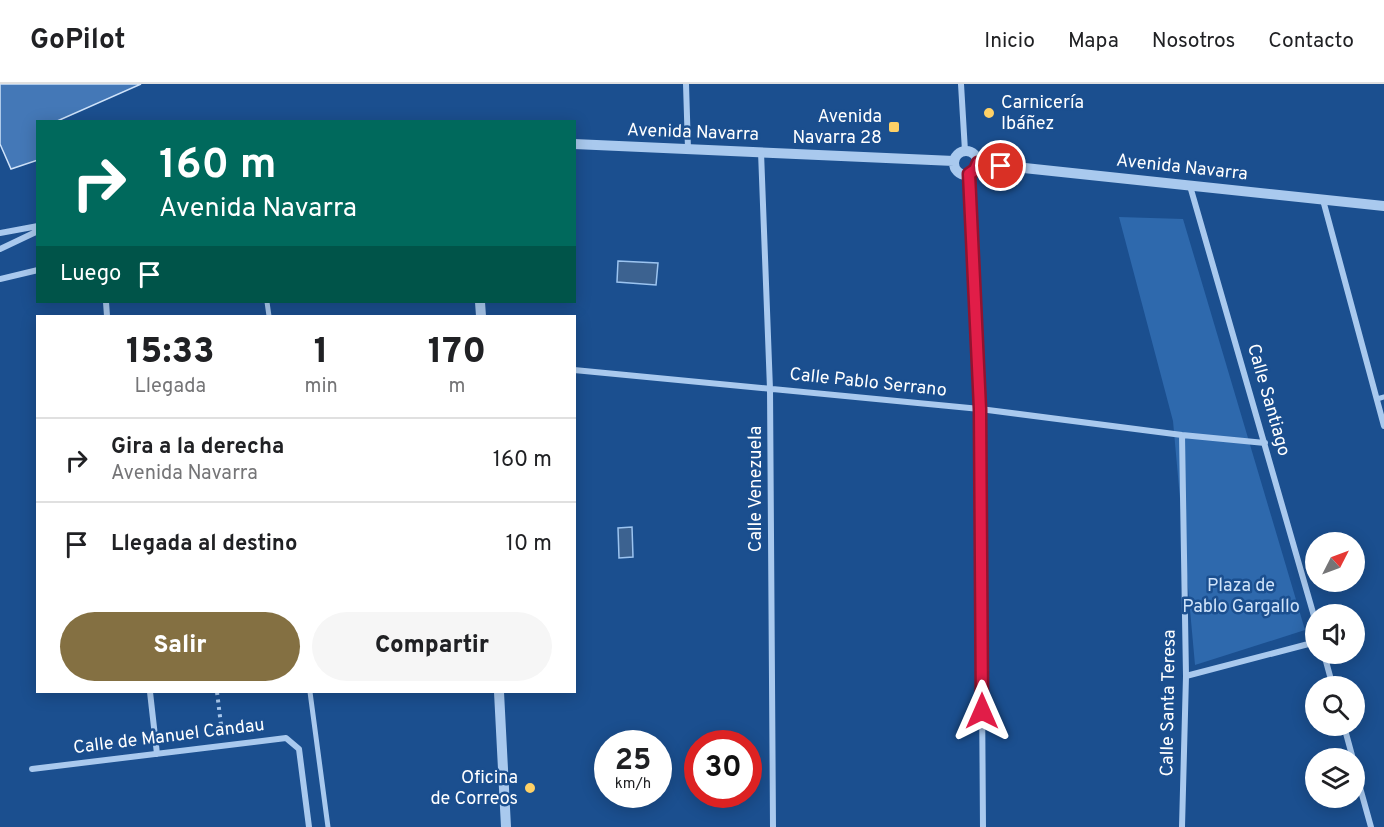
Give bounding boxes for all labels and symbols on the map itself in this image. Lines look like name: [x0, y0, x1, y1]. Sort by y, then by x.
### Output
place label: Carnicería Ibáñez: [1001, 92, 1084, 136]
place label: Avenida Navarra 28: [793, 106, 882, 150]
marker: Carnicería Ibáñez: [982, 106, 996, 120]
street label: Avenida Navarra: [627, 119, 759, 147]
marker: Avenida Navarra 28: [887, 120, 901, 134]
pin: [975, 140, 1026, 191]
street label: Avenida Navarra: [1115, 150, 1249, 186]
street label: Calle Santiago: [1241, 341, 1295, 459]
street label: Calle Pablo Serrano: [788, 363, 948, 403]
street label: Calle Venezuela: [745, 426, 768, 552]
north arrow: [1305, 532, 1365, 592]
park label: Plaza de Pablo Gargallo: [1182, 575, 1300, 619]
street label: Calle Santa Teresa: [1156, 629, 1182, 777]
position arrow: [950, 679, 1014, 743]
street label: Calle de Manuel Candau: [72, 714, 266, 760]
speed limit sign: 30: [684, 730, 762, 808]
place label: Oficina de Correos: [431, 767, 518, 811]
marker: Oficina de Correos: [523, 781, 537, 795]

